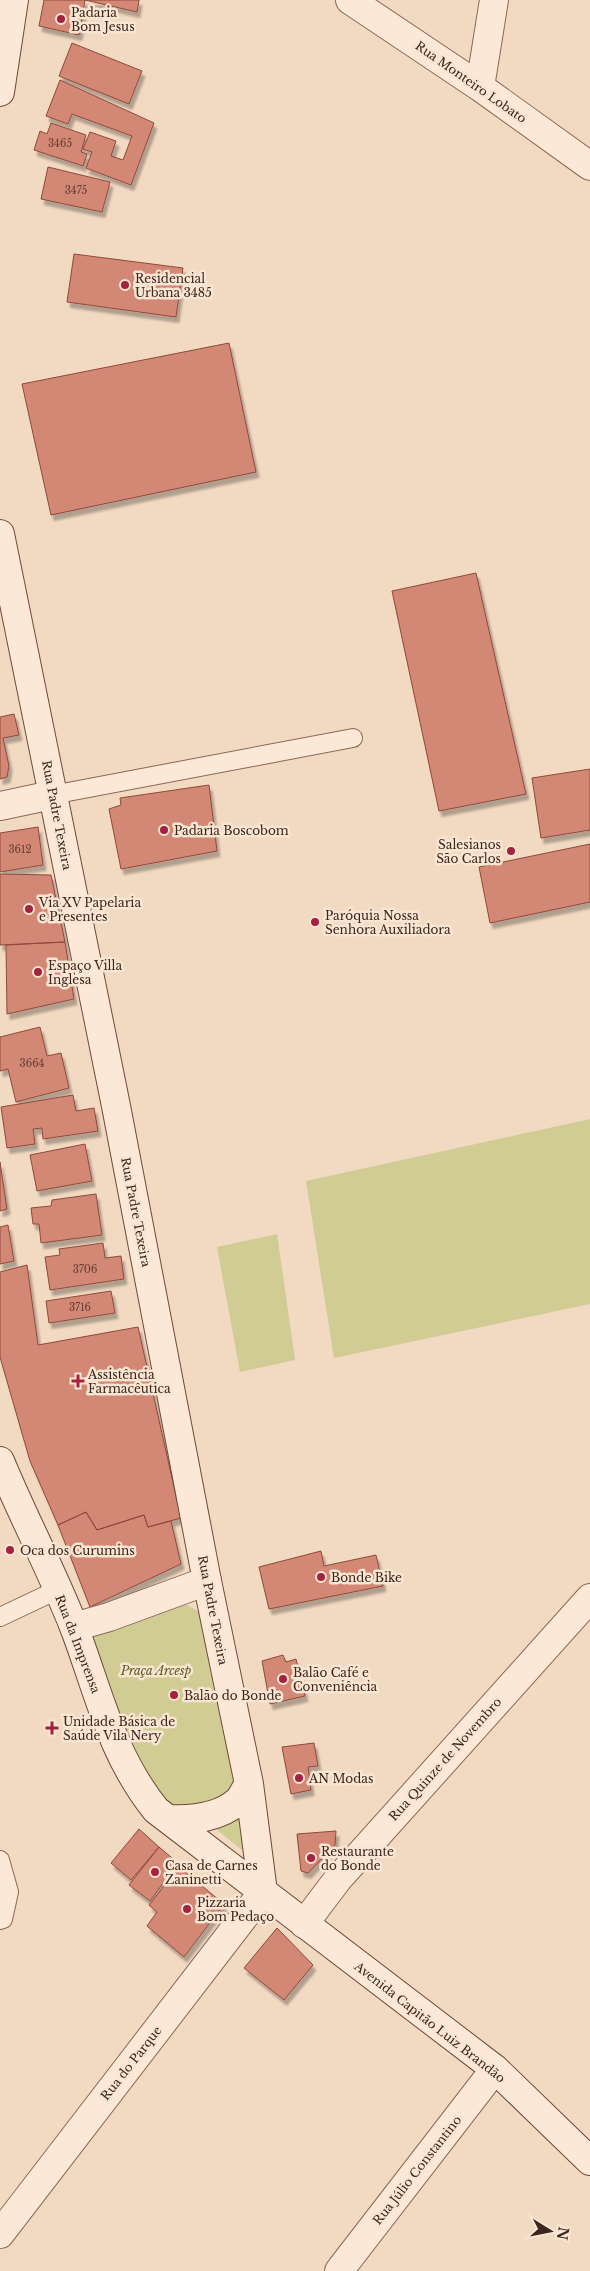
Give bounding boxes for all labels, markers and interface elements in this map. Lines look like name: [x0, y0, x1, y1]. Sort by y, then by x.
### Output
place label: Padaria Bom Jesus: [71, 5, 135, 34]
marker: Padaria Bom Jesus: [55, 13, 67, 25]
street label: Rua Monteiro Lobato: [413, 38, 530, 126]
house number: 3465: [48, 137, 72, 150]
house number: 3475: [65, 184, 88, 197]
place label: Residencial Urbana 3485: [135, 271, 212, 300]
marker: Residencial Urbana 3485: [119, 279, 131, 291]
street label: Rua Padre Texeira: [39, 759, 75, 871]
place label: Padaria Boscobom: [174, 823, 289, 838]
marker: Padaria Boscobom: [158, 824, 170, 836]
place label: Salesianos São Carlos: [436, 837, 501, 866]
house number: 3612: [8, 843, 32, 856]
marker: Salesianos São Carlos: [505, 845, 517, 857]
place label: Via XV Papelaria e Presentes: [38, 895, 141, 924]
marker: Via XV Papelaria e Presentes: [23, 903, 35, 915]
place label: Paróquia Nossa Senhora Auxiliadora: [325, 908, 451, 937]
marker: Paróquia Nossa Senhora Auxiliadora: [309, 916, 321, 928]
place label: Espaço Villa Inglesa: [48, 958, 122, 987]
marker: Espaço Villa Inglesa: [32, 966, 44, 978]
house number: 3664: [20, 1057, 45, 1070]
street label: Rua Padre Texeira: [118, 1156, 154, 1268]
house number: 3706: [73, 1263, 97, 1276]
house number: 3716: [69, 1301, 91, 1314]
place label: Assistência Farmacêutica: [87, 1367, 171, 1396]
marker: Assistência Farmacêutica: [72, 1375, 84, 1387]
place label: Oca dos Curumins: [20, 1543, 135, 1558]
marker: Oca dos Curumins: [4, 1544, 16, 1556]
street label: Rua Padre Texeira: [195, 1554, 231, 1666]
place label: Bonde Bike: [331, 1570, 402, 1585]
marker: Bonde Bike: [315, 1571, 327, 1583]
street label: Rua da Imprensa: [52, 1593, 104, 1696]
park label: Praça Arcesp: [120, 1663, 192, 1678]
place label: Balão Café e Conveniência: [293, 1665, 377, 1694]
marker: Balão Café e Conveniência: [277, 1673, 289, 1685]
place label: Balão do Bonde: [184, 1688, 282, 1703]
marker: Balão do Bonde: [168, 1689, 180, 1701]
street label: Rua Quinze de Novembro: [386, 1694, 504, 1824]
place label: Unidade Básica de Saúde Vila Nery: [63, 1714, 175, 1743]
marker: Unidade Básica de Saúde Vila Nery: [45, 1721, 59, 1735]
place label: AN Modas: [308, 1771, 373, 1786]
marker: AN Modas: [293, 1772, 305, 1784]
place label: Restaurante do Bonde: [321, 1844, 394, 1873]
marker: Restaurante do Bonde: [305, 1852, 317, 1864]
place label: Casa de Carnes Zaninetti: [165, 1858, 258, 1887]
marker: Casa de Carnes Zaninetti: [149, 1866, 161, 1878]
place label: Pizzaria Bom Pedaço: [197, 1895, 274, 1924]
marker: Pizzaria Bom Pedaço: [181, 1903, 193, 1915]
street label: Avenida Capitão Luiz Brandão: [351, 1958, 509, 2086]
street label: Rua do Parque: [97, 2023, 165, 2103]
street label: Rua Júlio Constantino: [370, 2112, 464, 2228]
north arrow: [525, 2206, 575, 2256]
text: N: [553, 2225, 573, 2241]

